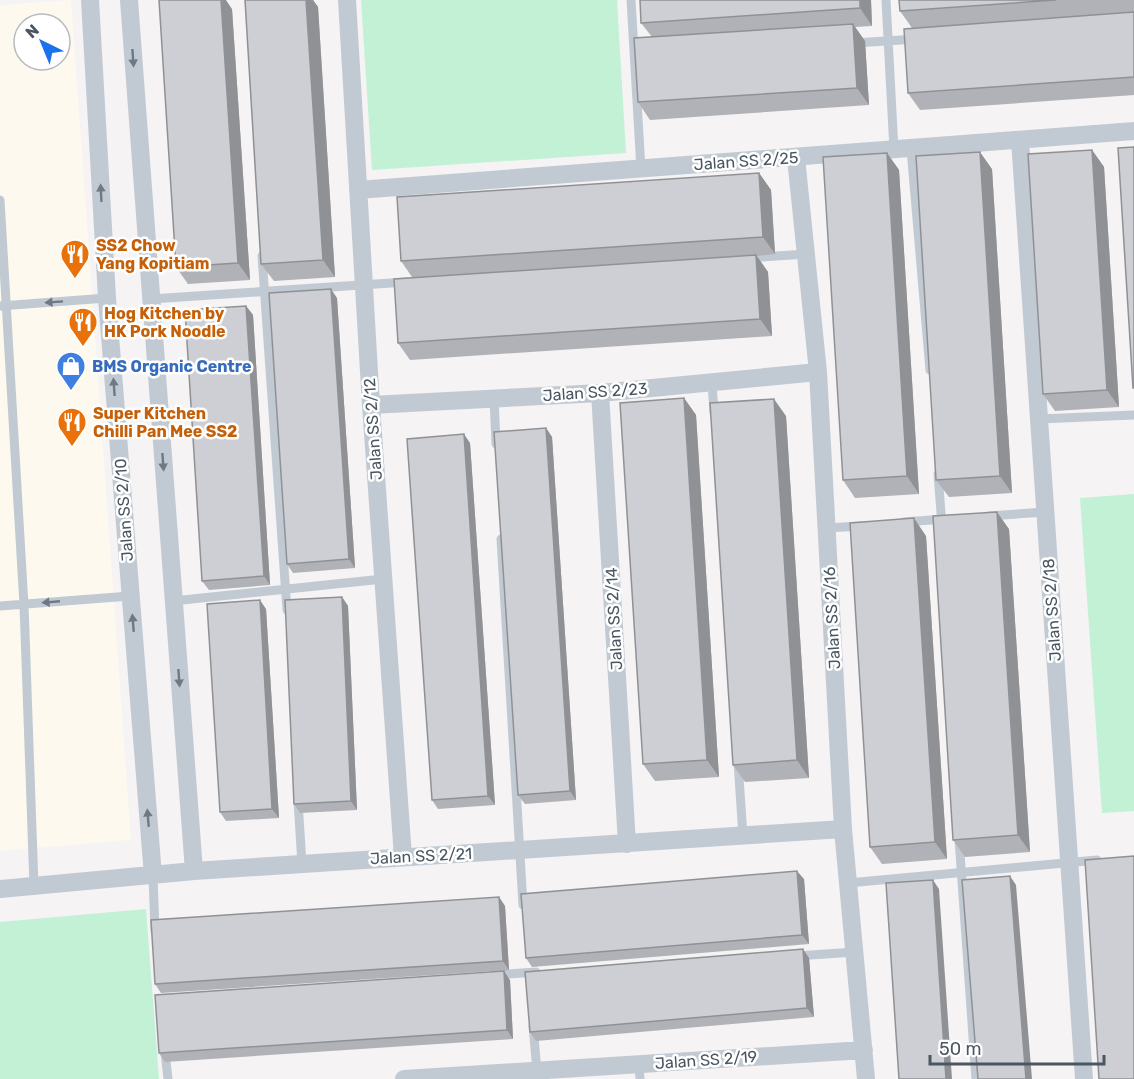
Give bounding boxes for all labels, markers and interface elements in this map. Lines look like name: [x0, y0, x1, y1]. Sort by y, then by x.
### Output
north arrow: [12, 12, 72, 72]
text: N: [21, 21, 43, 42]
one-way arrow: [128, 49, 138, 68]
street label: Jalan SS 2/25: [693, 148, 799, 174]
one-way arrow: [97, 183, 106, 202]
place label: SS2 Chow Yang Kopitiam: [96, 236, 209, 273]
restaurant icon: SS2 Chow Yang Kopitiam: [59, 238, 91, 280]
one-way arrow: [44, 297, 63, 307]
place label: Hog Kitchen by HK Pork Noodle: [104, 304, 226, 341]
restaurant icon: Hog Kitchen by HK Pork Noodle: [67, 306, 99, 348]
shop icon: BMS Organic Centre: [55, 350, 87, 392]
place label: BMS Organic Centre: [92, 357, 252, 376]
street label: Jalan SS 2/12: [360, 377, 386, 481]
one-way arrow: [109, 378, 119, 397]
street label: Jalan SS 2/23: [542, 379, 648, 405]
place label: Super Kitchen Chilli Pan Mee SS2: [93, 404, 237, 441]
restaurant icon: Super Kitchen Chilli Pan Mee SS2: [56, 406, 88, 448]
one-way arrow: [158, 453, 168, 472]
street label: Jalan SS 2/10: [111, 458, 137, 562]
street label: Jalan SS 2/18: [1039, 558, 1065, 662]
street label: Jalan SS 2/16: [820, 566, 844, 670]
street label: Jalan SS 2/14: [602, 567, 626, 671]
one-way arrow: [42, 598, 61, 607]
one-way arrow: [128, 614, 137, 633]
one-way arrow: [174, 668, 184, 687]
one-way arrow: [143, 808, 153, 827]
street label: Jalan SS 2/21: [369, 844, 473, 868]
scale bar: [930, 1028, 1104, 1066]
text: 50 m: [939, 1038, 982, 1060]
street label: Jalan SS 2/19: [654, 1047, 758, 1073]

